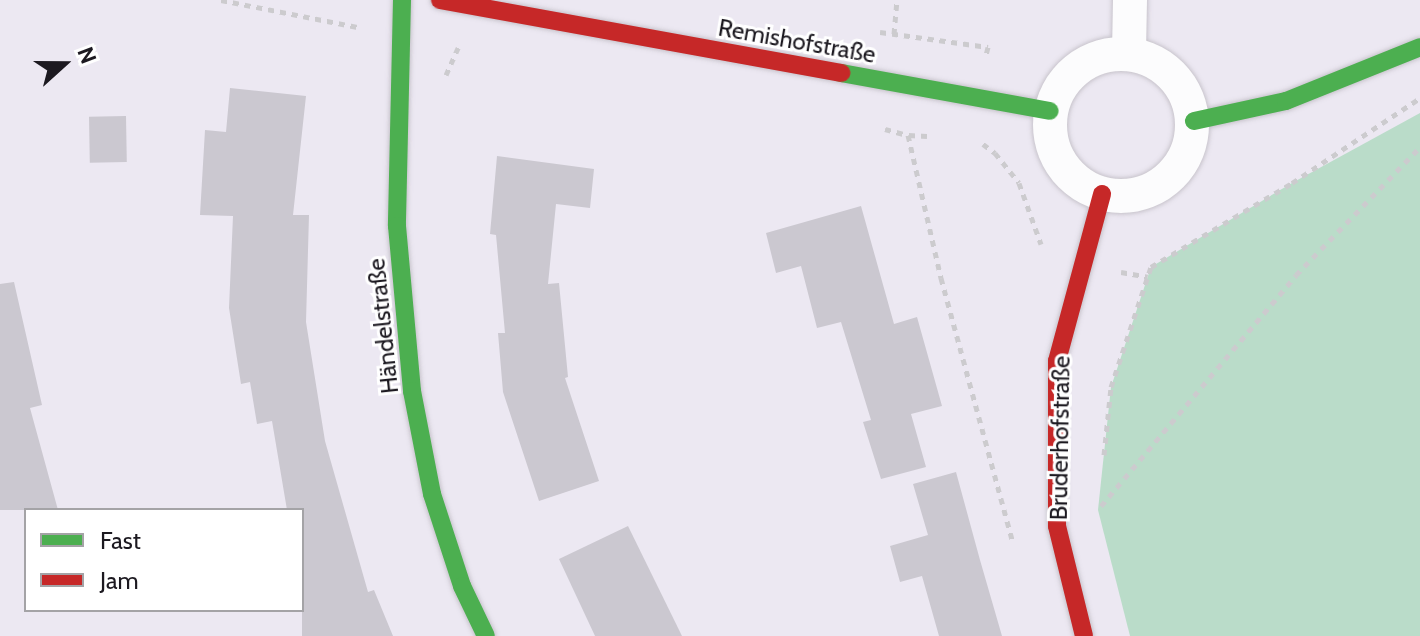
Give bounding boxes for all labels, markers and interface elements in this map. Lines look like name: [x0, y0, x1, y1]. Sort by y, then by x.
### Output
street label: Remishofstraße: [716, 13, 878, 69]
north arrow: [24, 24, 104, 104]
text: N: [71, 43, 102, 67]
street label: Händelstraße: [362, 257, 404, 395]
street label: Bruderhofstraße: [1044, 355, 1076, 521]
legend: [24, 508, 304, 612]
text: Fast: [100, 526, 141, 555]
text: Jam: [100, 566, 138, 595]

